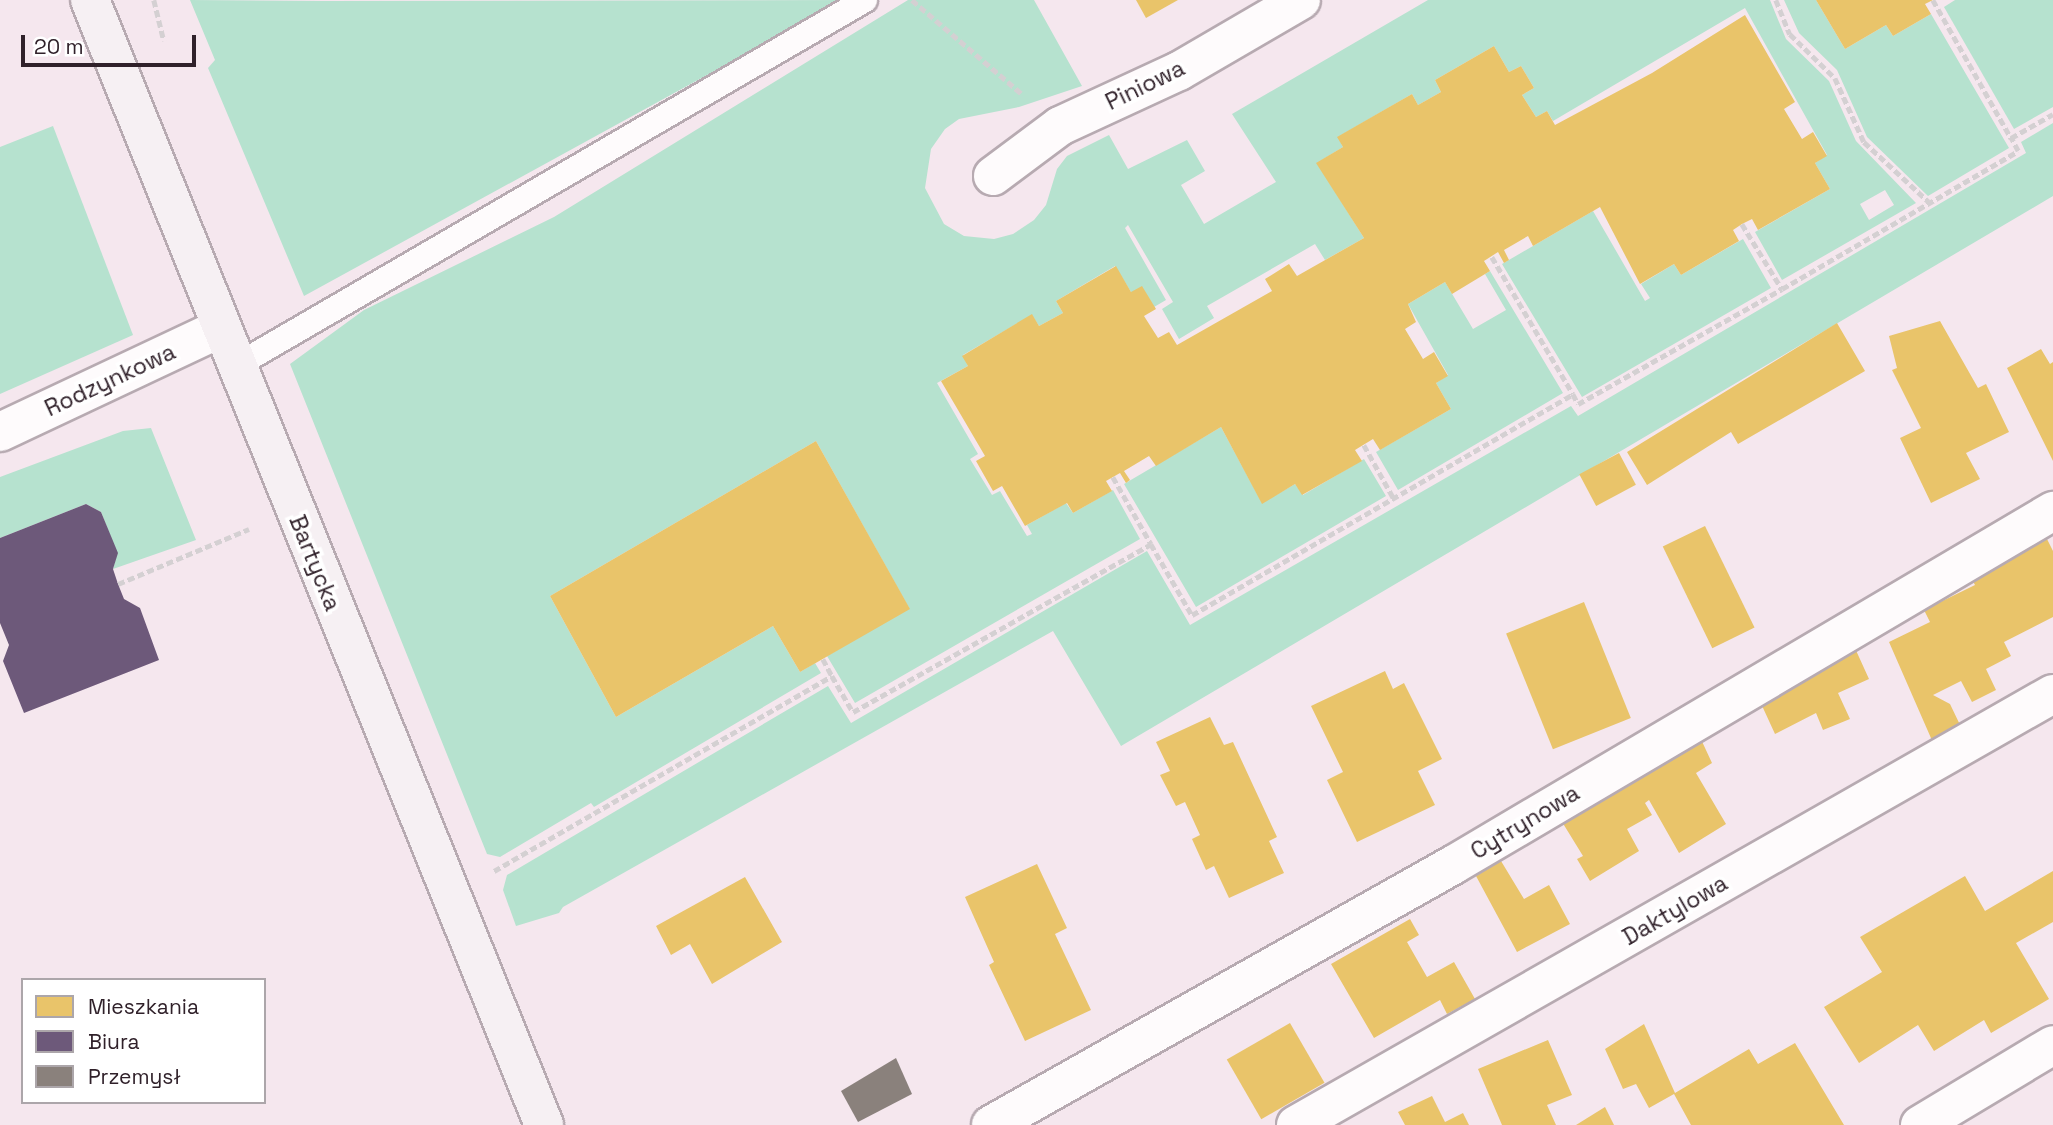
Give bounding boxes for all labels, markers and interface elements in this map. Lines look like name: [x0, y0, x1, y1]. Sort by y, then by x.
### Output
scale bar: [24, 21, 200, 65]
text: 20 m: [34, 33, 84, 60]
street label: Piniowa: [1101, 54, 1189, 116]
street label: Rodzynkowa: [40, 338, 180, 422]
street label: Bartycka: [283, 511, 347, 615]
street label: Cytrynowa: [1466, 779, 1584, 865]
street label: Daktylowa: [1618, 869, 1732, 951]
legend: [21, 978, 266, 1104]
text: Mieszkania: [88, 993, 199, 1020]
text: Biura: [88, 1028, 140, 1055]
text: Przemysł: [88, 1063, 181, 1090]

